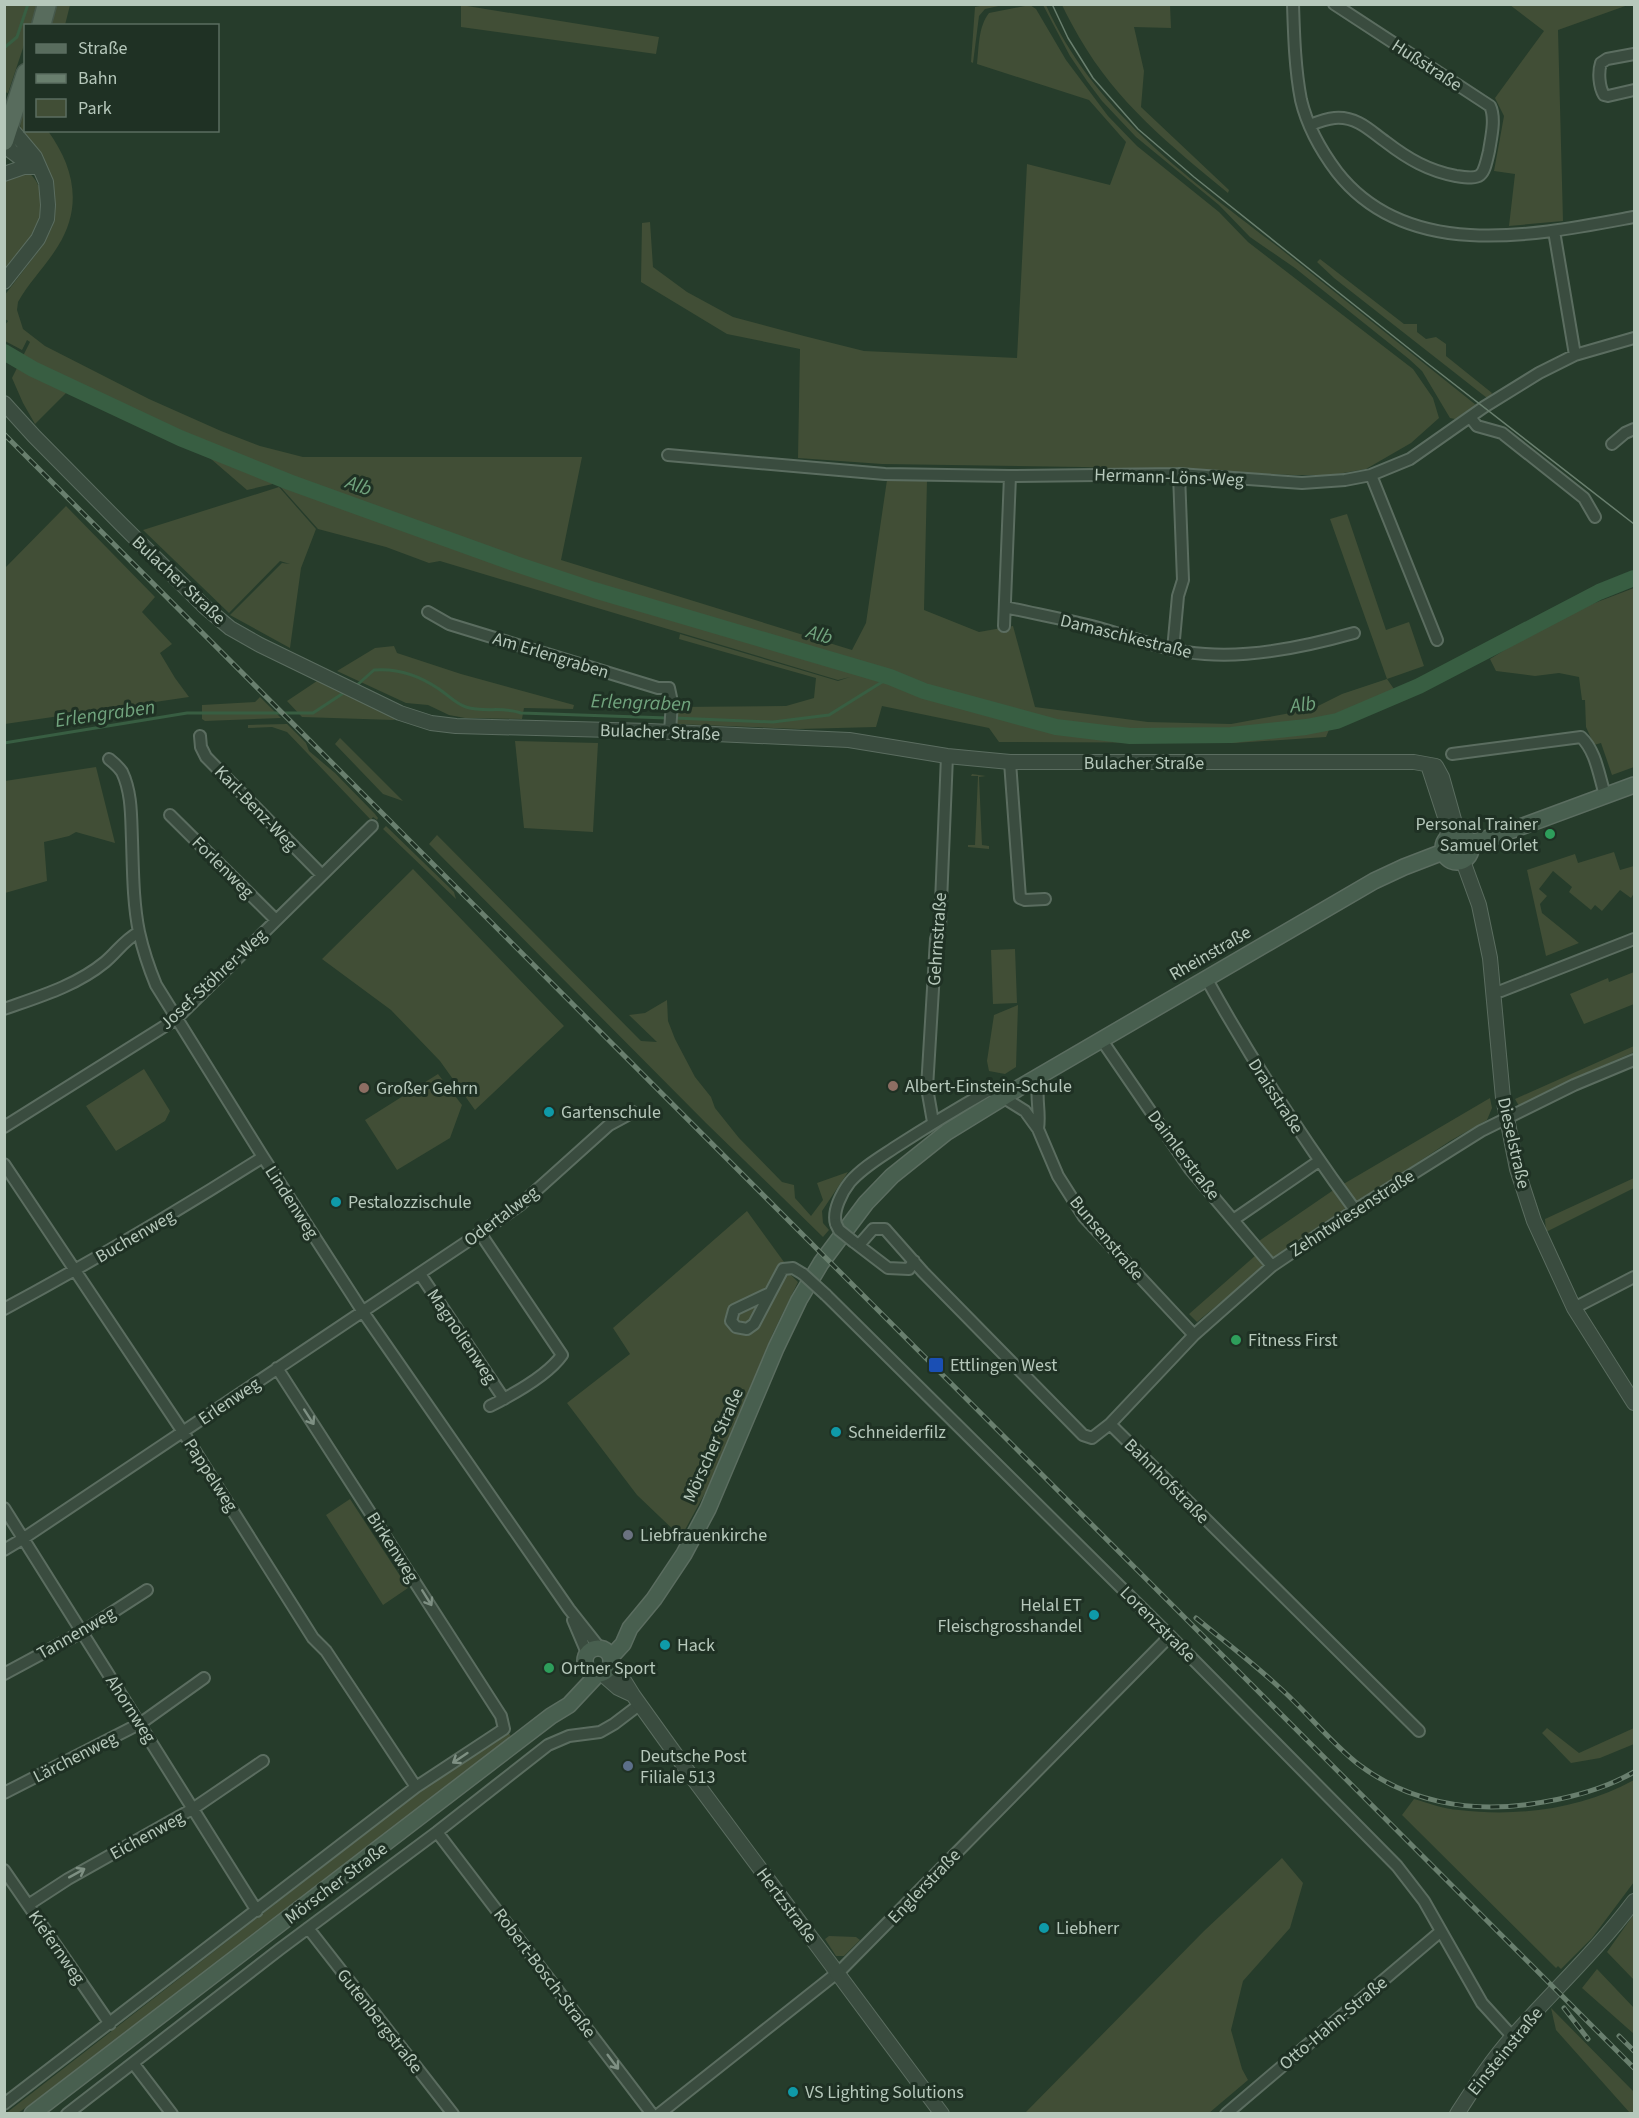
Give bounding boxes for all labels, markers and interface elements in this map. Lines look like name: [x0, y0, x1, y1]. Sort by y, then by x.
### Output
legend: [24, 24, 219, 132]
street label: Hußstraße: [1387, 33, 1467, 98]
text: Straße: [78, 36, 128, 61]
text: Bahn: [78, 66, 117, 91]
text: Park: [78, 96, 112, 121]
street label: Hermann-Löns-Weg: [1094, 462, 1244, 493]
water label: Alb: [340, 468, 376, 504]
street label: Bulacher Straße: [126, 530, 231, 631]
street label: Damaschkestraße: [1058, 608, 1194, 665]
water label: Alb: [801, 617, 836, 652]
street label: Am Erlengraben: [490, 626, 612, 685]
water label: Erlengraben: [590, 687, 692, 719]
water label: Alb: [1287, 690, 1318, 721]
water label: Erlengraben: [53, 693, 157, 735]
street label: Bulacher Straße: [599, 718, 721, 747]
street label: Bulacher Straße: [1084, 751, 1204, 776]
street label: Karl-Benz-Weg: [208, 760, 303, 857]
place label: Personal Trainer Samuel Orlet: [1416, 812, 1539, 858]
marker: Personal Trainer Samuel Orlet: [1543, 827, 1557, 841]
street label: Forlenweg: [186, 831, 259, 904]
street label: Gehrnstraße: [922, 892, 953, 986]
street label: Rheinstraße: [1165, 920, 1256, 987]
street label: Josef-Stöhrer-Weg: [154, 923, 272, 1036]
street label: Draisstraße: [1242, 1054, 1309, 1139]
place label: Albert-Einstein-Schule: [905, 1074, 1072, 1099]
place label: Großer Gehrn: [376, 1076, 478, 1101]
marker: Albert-Einstein-Schule: [886, 1079, 900, 1093]
marker: Großer Gehrn: [357, 1081, 371, 1095]
street label: Dieselstraße: [1491, 1095, 1536, 1191]
place label: Gartenschule: [561, 1100, 661, 1125]
marker: Gartenschule: [542, 1105, 556, 1119]
street label: Daimlerstraße: [1142, 1105, 1226, 1205]
street label: Lindenweg: [259, 1161, 325, 1244]
street label: Zehntwiesenstraße: [1285, 1164, 1420, 1263]
street label: Odertalweg: [459, 1180, 544, 1253]
place label: Pestalozzischule: [348, 1190, 472, 1215]
street label: Bunsenstraße: [1064, 1190, 1150, 1286]
marker: Pestalozzischule: [329, 1195, 343, 1209]
street label: Buchenweg: [91, 1204, 180, 1269]
street label: Magnolienweg: [421, 1284, 503, 1389]
place label: Fitness First: [1248, 1328, 1338, 1353]
marker: Fitness First: [1229, 1333, 1243, 1347]
place label: Ettlingen West: [950, 1353, 1057, 1378]
marker: Ettlingen West: [927, 1356, 945, 1374]
street label: Erlenweg: [193, 1372, 265, 1431]
street label: Mörscher Straße: [677, 1384, 750, 1506]
one-way arrow: [302, 1409, 315, 1426]
place label: Schneiderfilz: [848, 1420, 946, 1445]
marker: Schneiderfilz: [829, 1425, 843, 1439]
street label: Bahnhofstraße: [1118, 1433, 1215, 1530]
street label: Pappelweg: [178, 1434, 244, 1517]
street label: Birkenweg: [360, 1507, 425, 1587]
place label: Liebfrauenkirche: [640, 1523, 767, 1548]
marker: Liebfrauenkirche: [621, 1528, 635, 1542]
street label: Lorenzstraße: [1114, 1581, 1201, 1668]
one-way arrow: [421, 1589, 433, 1606]
place label: Helal ET Fleischgrosshandel: [937, 1593, 1082, 1639]
street label: Tannenweg: [33, 1601, 120, 1666]
marker: Helal ET Fleischgrosshandel: [1087, 1608, 1101, 1622]
place label: Hack: [677, 1633, 715, 1658]
marker: Hack: [658, 1638, 672, 1652]
place label: Ortner Sport: [561, 1656, 656, 1681]
marker: Ortner Sport: [542, 1661, 556, 1675]
street label: Ahornweg: [99, 1671, 162, 1748]
street label: Lärchenweg: [29, 1726, 122, 1789]
place label: Deutsche Post Filiale 513: [640, 1744, 747, 1790]
one-way arrow: [452, 1752, 469, 1764]
marker: Deutsche Post Filiale 513: [621, 1759, 635, 1773]
street label: Eichenweg: [106, 1805, 189, 1866]
street label: Mörscher Straße: [280, 1836, 393, 1930]
street label: Englerstraße: [882, 1843, 967, 1929]
street label: Hertzstraße: [750, 1863, 823, 1948]
one-way arrow: [68, 1867, 85, 1879]
street label: Robert-Bosch-Straße: [487, 1903, 602, 2043]
street label: Kiefernweg: [22, 1905, 91, 1989]
place label: Liebherr: [1056, 1916, 1120, 1941]
marker: Liebherr: [1037, 1921, 1051, 1935]
street label: Gutenbergstraße: [331, 1964, 429, 2079]
street label: Otto-Hahn-Straße: [1274, 1971, 1393, 2076]
street label: Einsteinstraße: [1462, 2002, 1549, 2101]
one-way arrow: [607, 2053, 619, 2069]
place label: VS Lighting Solutions: [805, 2080, 964, 2105]
marker: VS Lighting Solutions: [786, 2085, 800, 2099]

